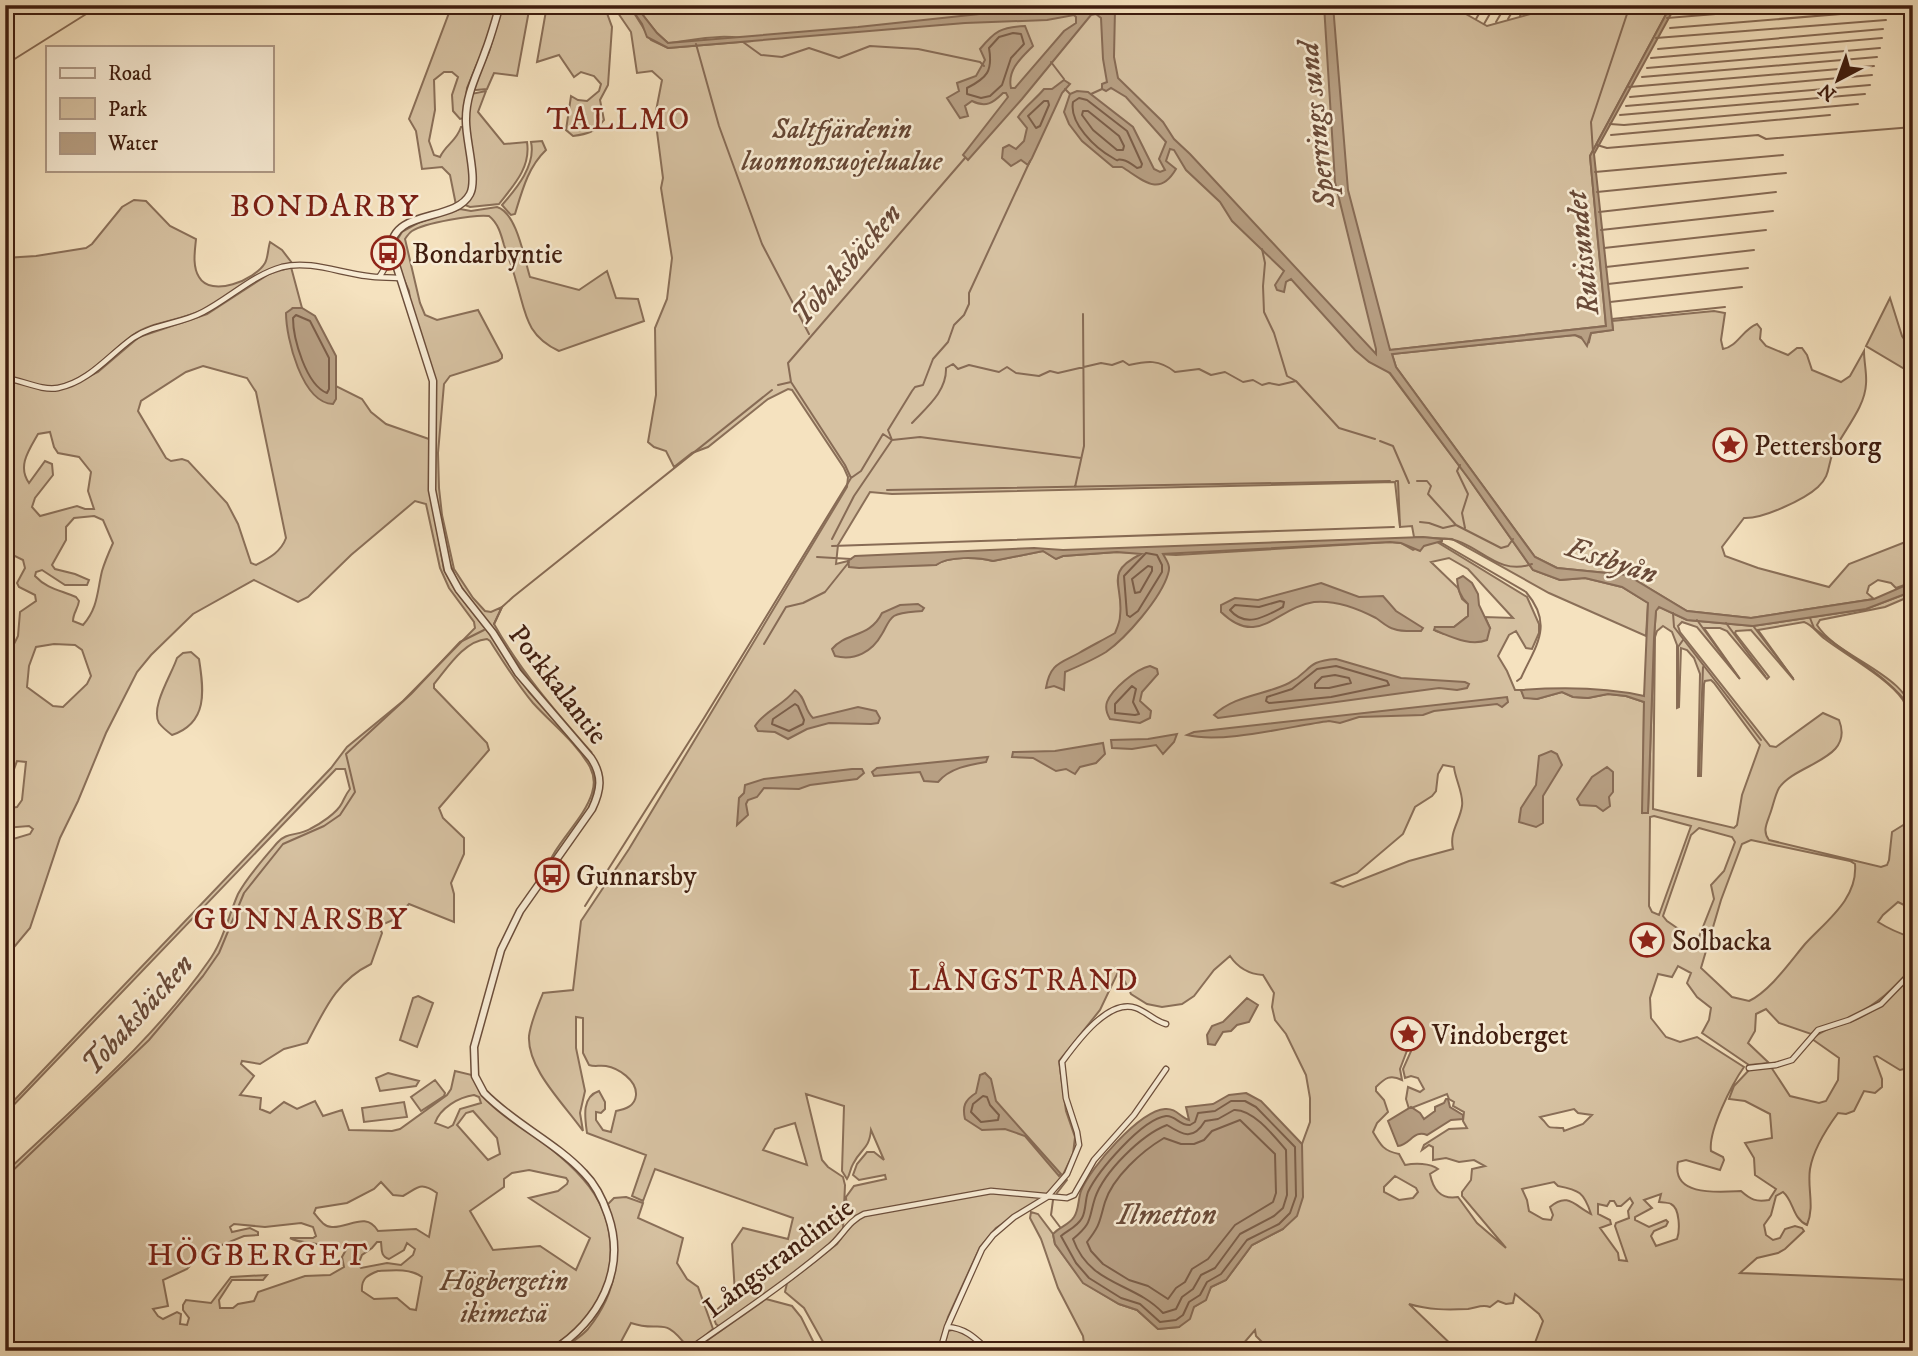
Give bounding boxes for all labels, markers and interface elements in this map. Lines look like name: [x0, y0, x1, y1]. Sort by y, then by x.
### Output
water label: Sperrings sund: [1290, 35, 1345, 210]
legend: [46, 46, 273, 172]
north arrow: [1802, 46, 1872, 116]
text: Road: [108, 61, 152, 87]
text: N: [1814, 78, 1841, 105]
text: Park: [108, 97, 148, 123]
district label: TALLMO: [547, 102, 691, 139]
park label: Saltfjärdenin luonnonsuojelualue: [741, 112, 944, 179]
text: Water: [107, 131, 158, 157]
district label: BONDARBY: [230, 187, 420, 227]
water label: Rutisundet: [1558, 187, 1609, 318]
water label: Tobaksbäcken: [784, 196, 910, 334]
bus stop icon: Bondarbyntie: [369, 234, 407, 272]
place label: Bondarbyntie: [412, 237, 563, 272]
place icon: Pettersborg: [1711, 426, 1749, 464]
place label: Pettersborg: [1754, 429, 1882, 464]
water label: Estbyån: [1559, 529, 1662, 593]
street label: Porkkalantie: [500, 618, 615, 752]
bus stop icon: Gunnarsby: [533, 856, 571, 894]
place label: Gunnarsby: [576, 859, 697, 894]
district label: GUNNARSBY: [193, 900, 409, 940]
place icon: Solbacka: [1628, 921, 1666, 959]
place label: Solbacka: [1672, 924, 1772, 959]
water label: Tobaksbäcken: [74, 947, 202, 1083]
district label: LÅNGSTRAND: [909, 961, 1139, 1000]
place icon: Vindoberget: [1389, 1015, 1427, 1053]
place label: Vindoberget: [1431, 1018, 1568, 1053]
street label: Långstrandintie: [697, 1190, 861, 1326]
water label: Ilmetton: [1116, 1197, 1217, 1234]
district label: HÖGBERGET: [147, 1236, 369, 1276]
park label: Högbergetin ikimetsä: [439, 1264, 568, 1331]

